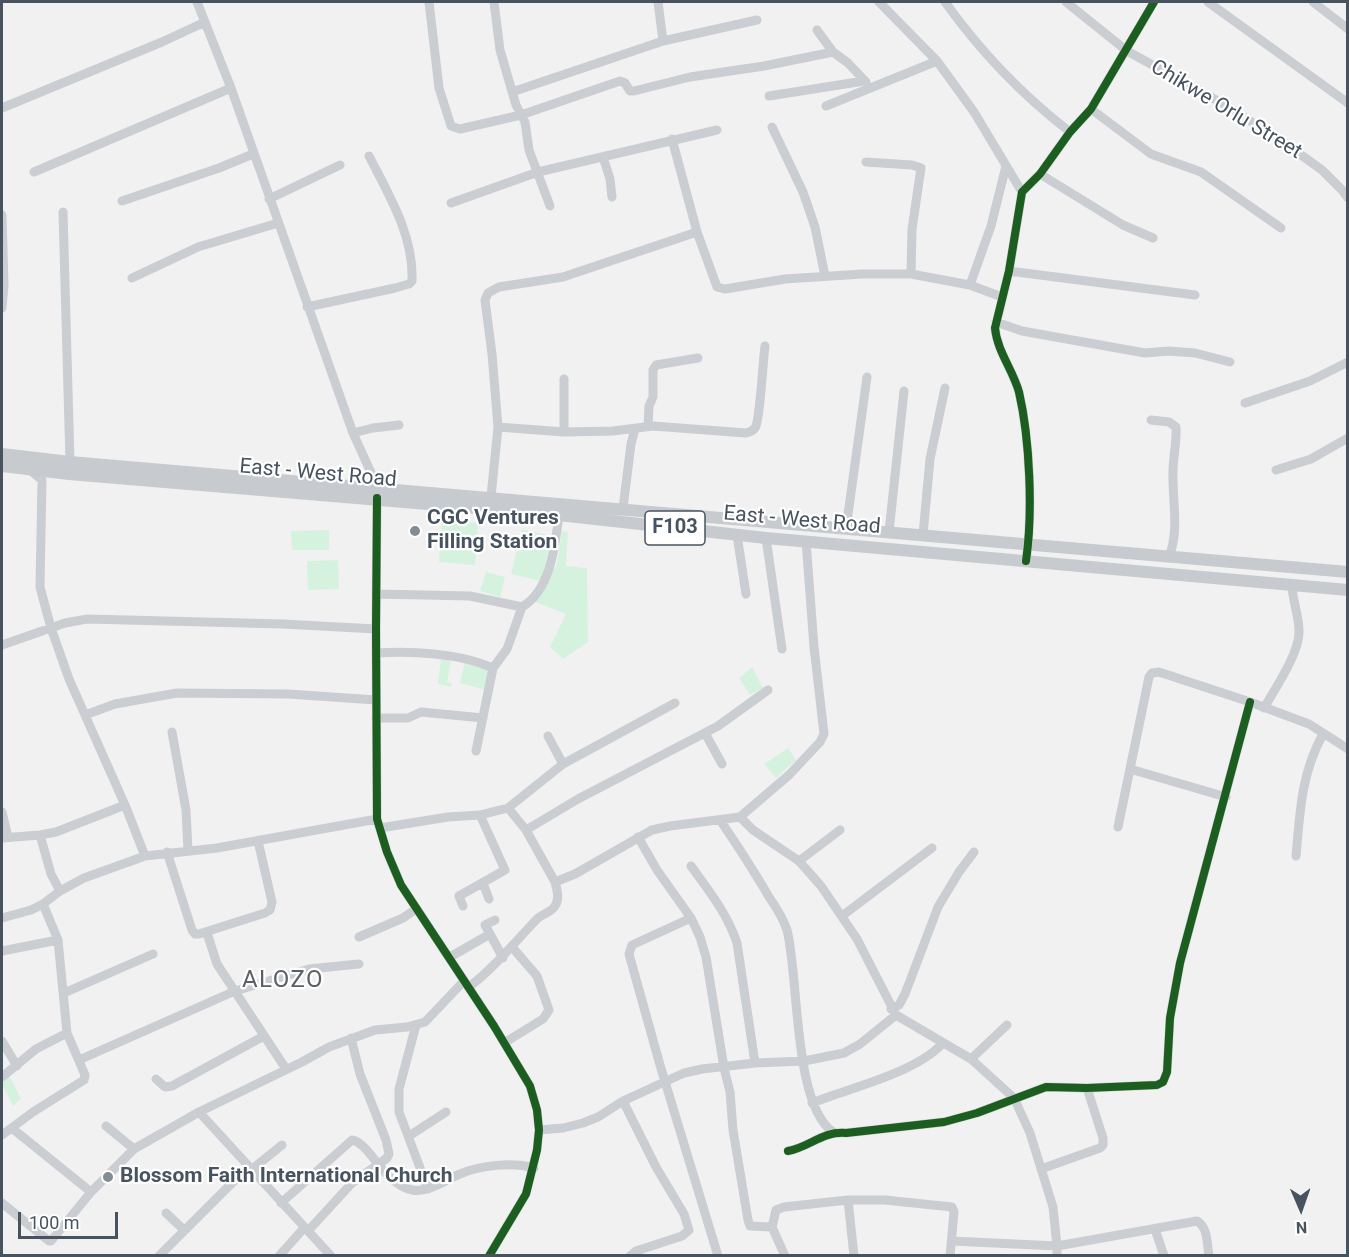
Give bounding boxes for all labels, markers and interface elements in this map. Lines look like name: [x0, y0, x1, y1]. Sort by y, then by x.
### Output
street label: Chikwe Orlu Street: [1146, 55, 1306, 165]
street label: East - West Road: [238, 455, 398, 493]
street label: East - West Road: [722, 502, 882, 540]
place label: CGC Ventures Filling Station: [427, 506, 559, 556]
road number: F103: [645, 511, 705, 545]
marker: CGC Ventures Filling Station: [408, 524, 422, 538]
district label: ALOZO: [242, 967, 324, 995]
place label: Blossom Faith International Church: [120, 1164, 453, 1190]
marker: Blossom Faith International Church: [101, 1170, 115, 1184]
north arrow: [1271, 1179, 1331, 1239]
scale bar: [21, 1200, 122, 1238]
text: 100 m: [29, 1212, 80, 1233]
text: N: [1296, 1218, 1308, 1237]

